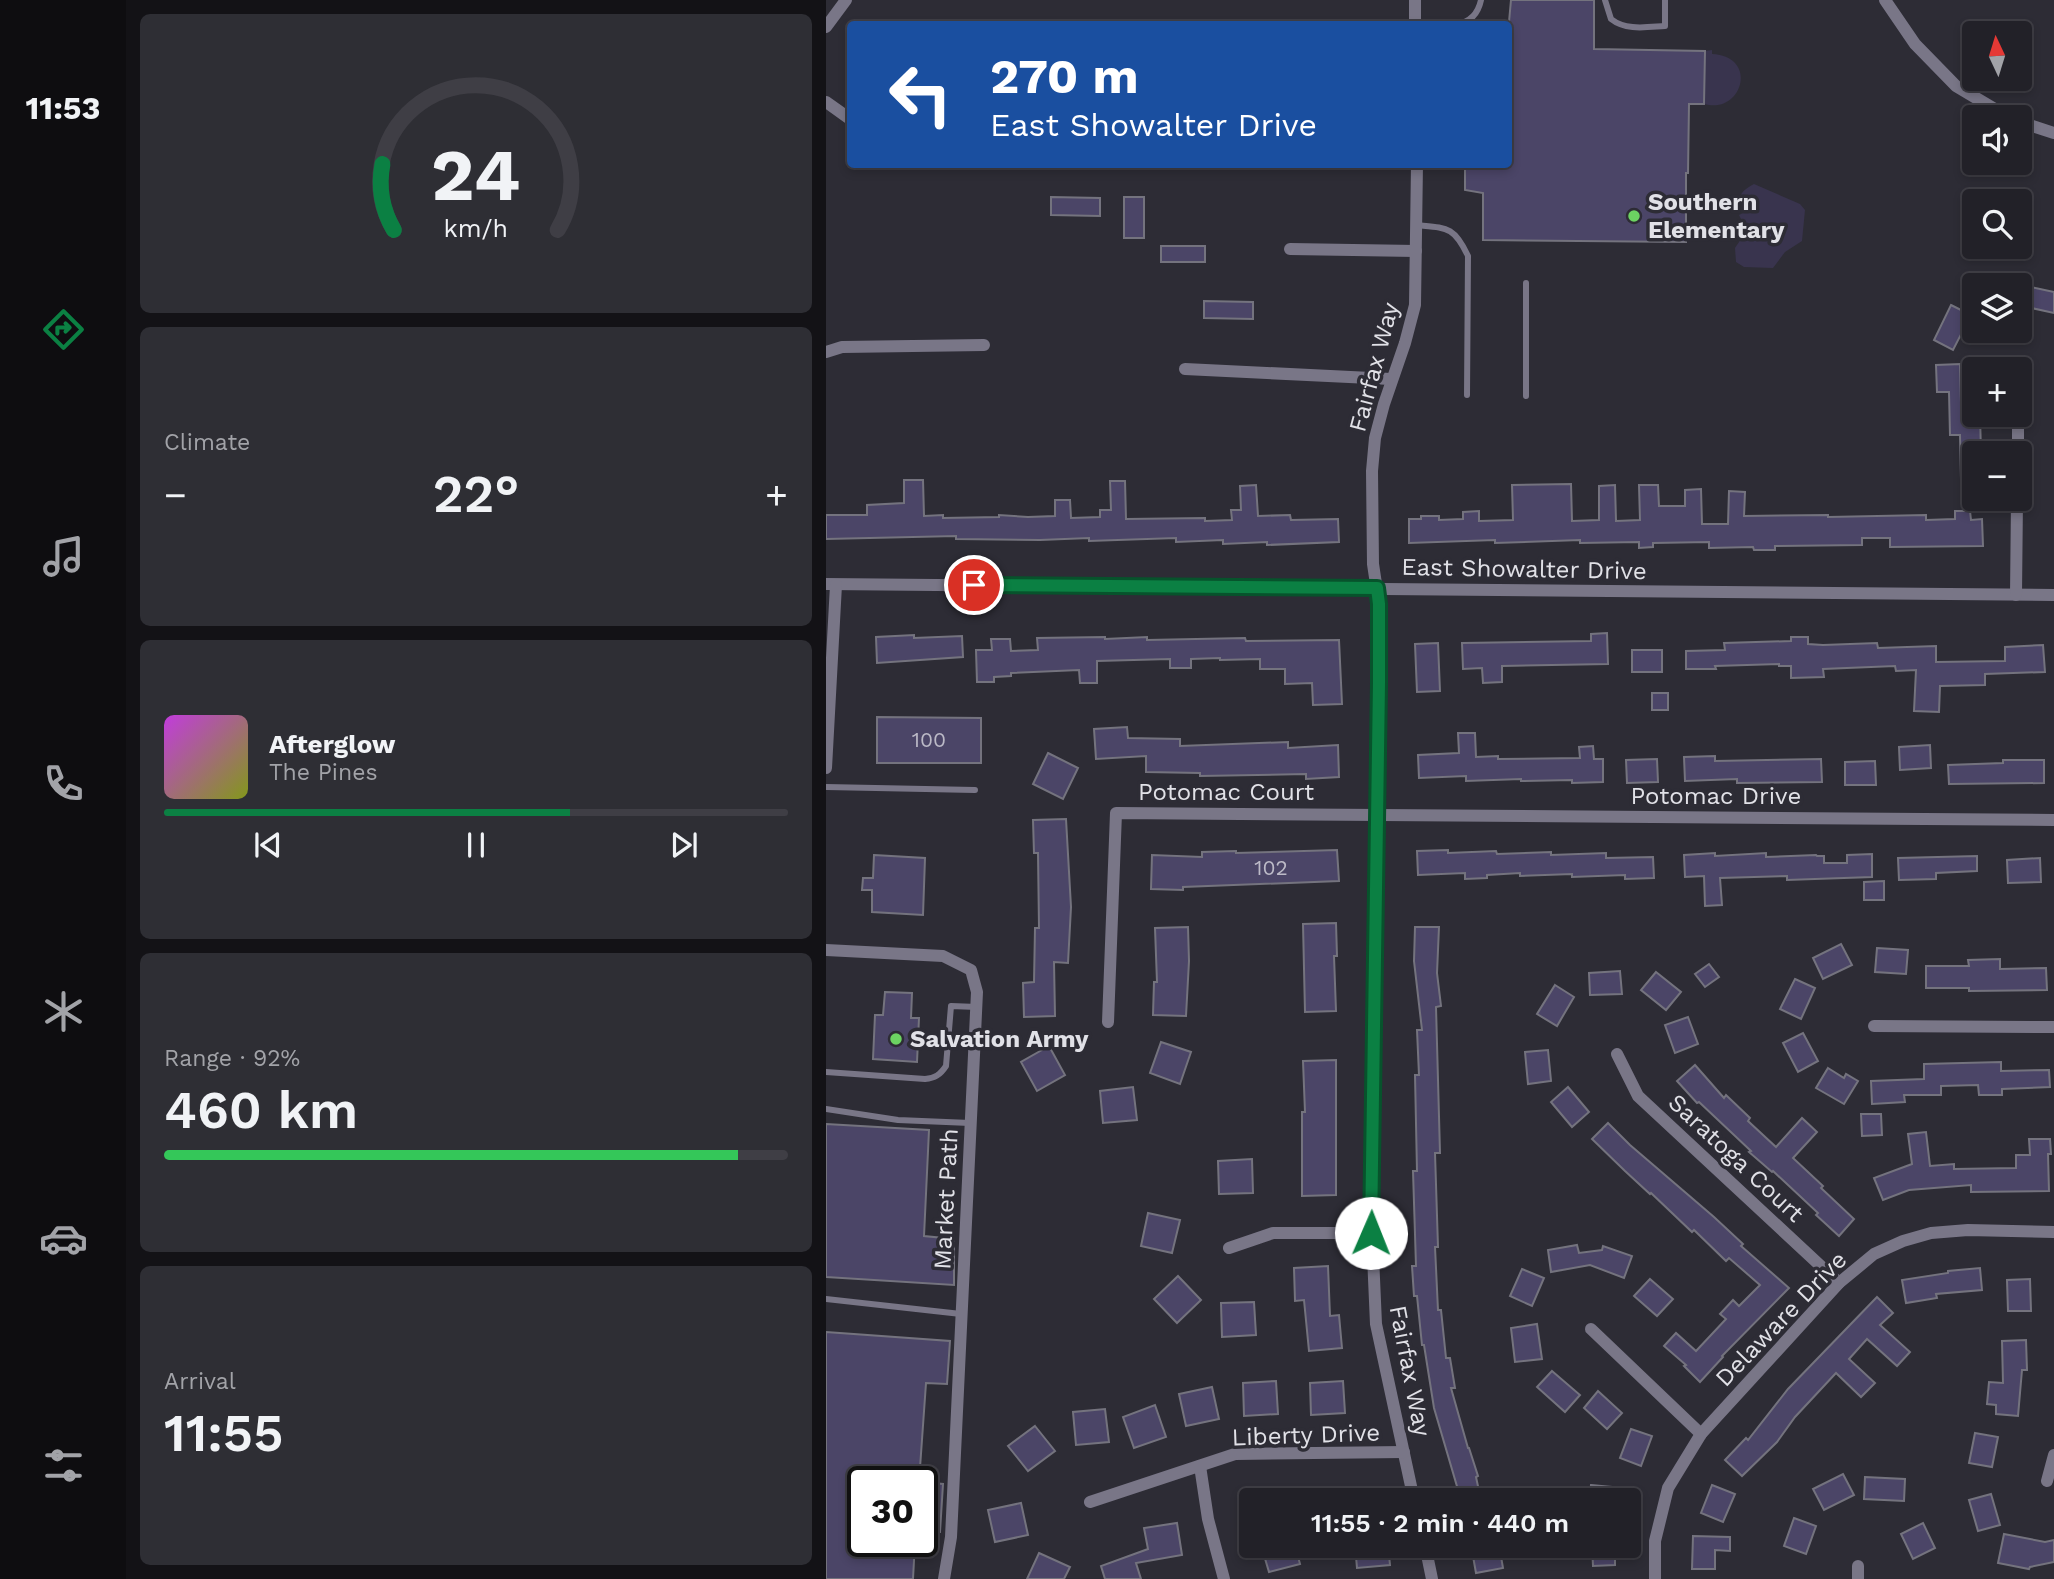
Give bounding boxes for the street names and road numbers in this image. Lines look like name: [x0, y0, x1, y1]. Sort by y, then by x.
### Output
street label: Fairfax Way: [1343, 299, 1405, 435]
street label: East Showalter Drive: [1401, 553, 1647, 585]
street label: Potomac Court: [1138, 778, 1314, 806]
street label: Potomac Drive: [1631, 782, 1801, 810]
street label: Saratoga Court: [1663, 1088, 1809, 1228]
street label: Market Path: [928, 1128, 964, 1270]
street label: Delaware Drive: [1710, 1246, 1852, 1392]
street label: Fairfax Way: [1384, 1303, 1437, 1439]
street label: Liberty Drive: [1231, 1418, 1381, 1452]

